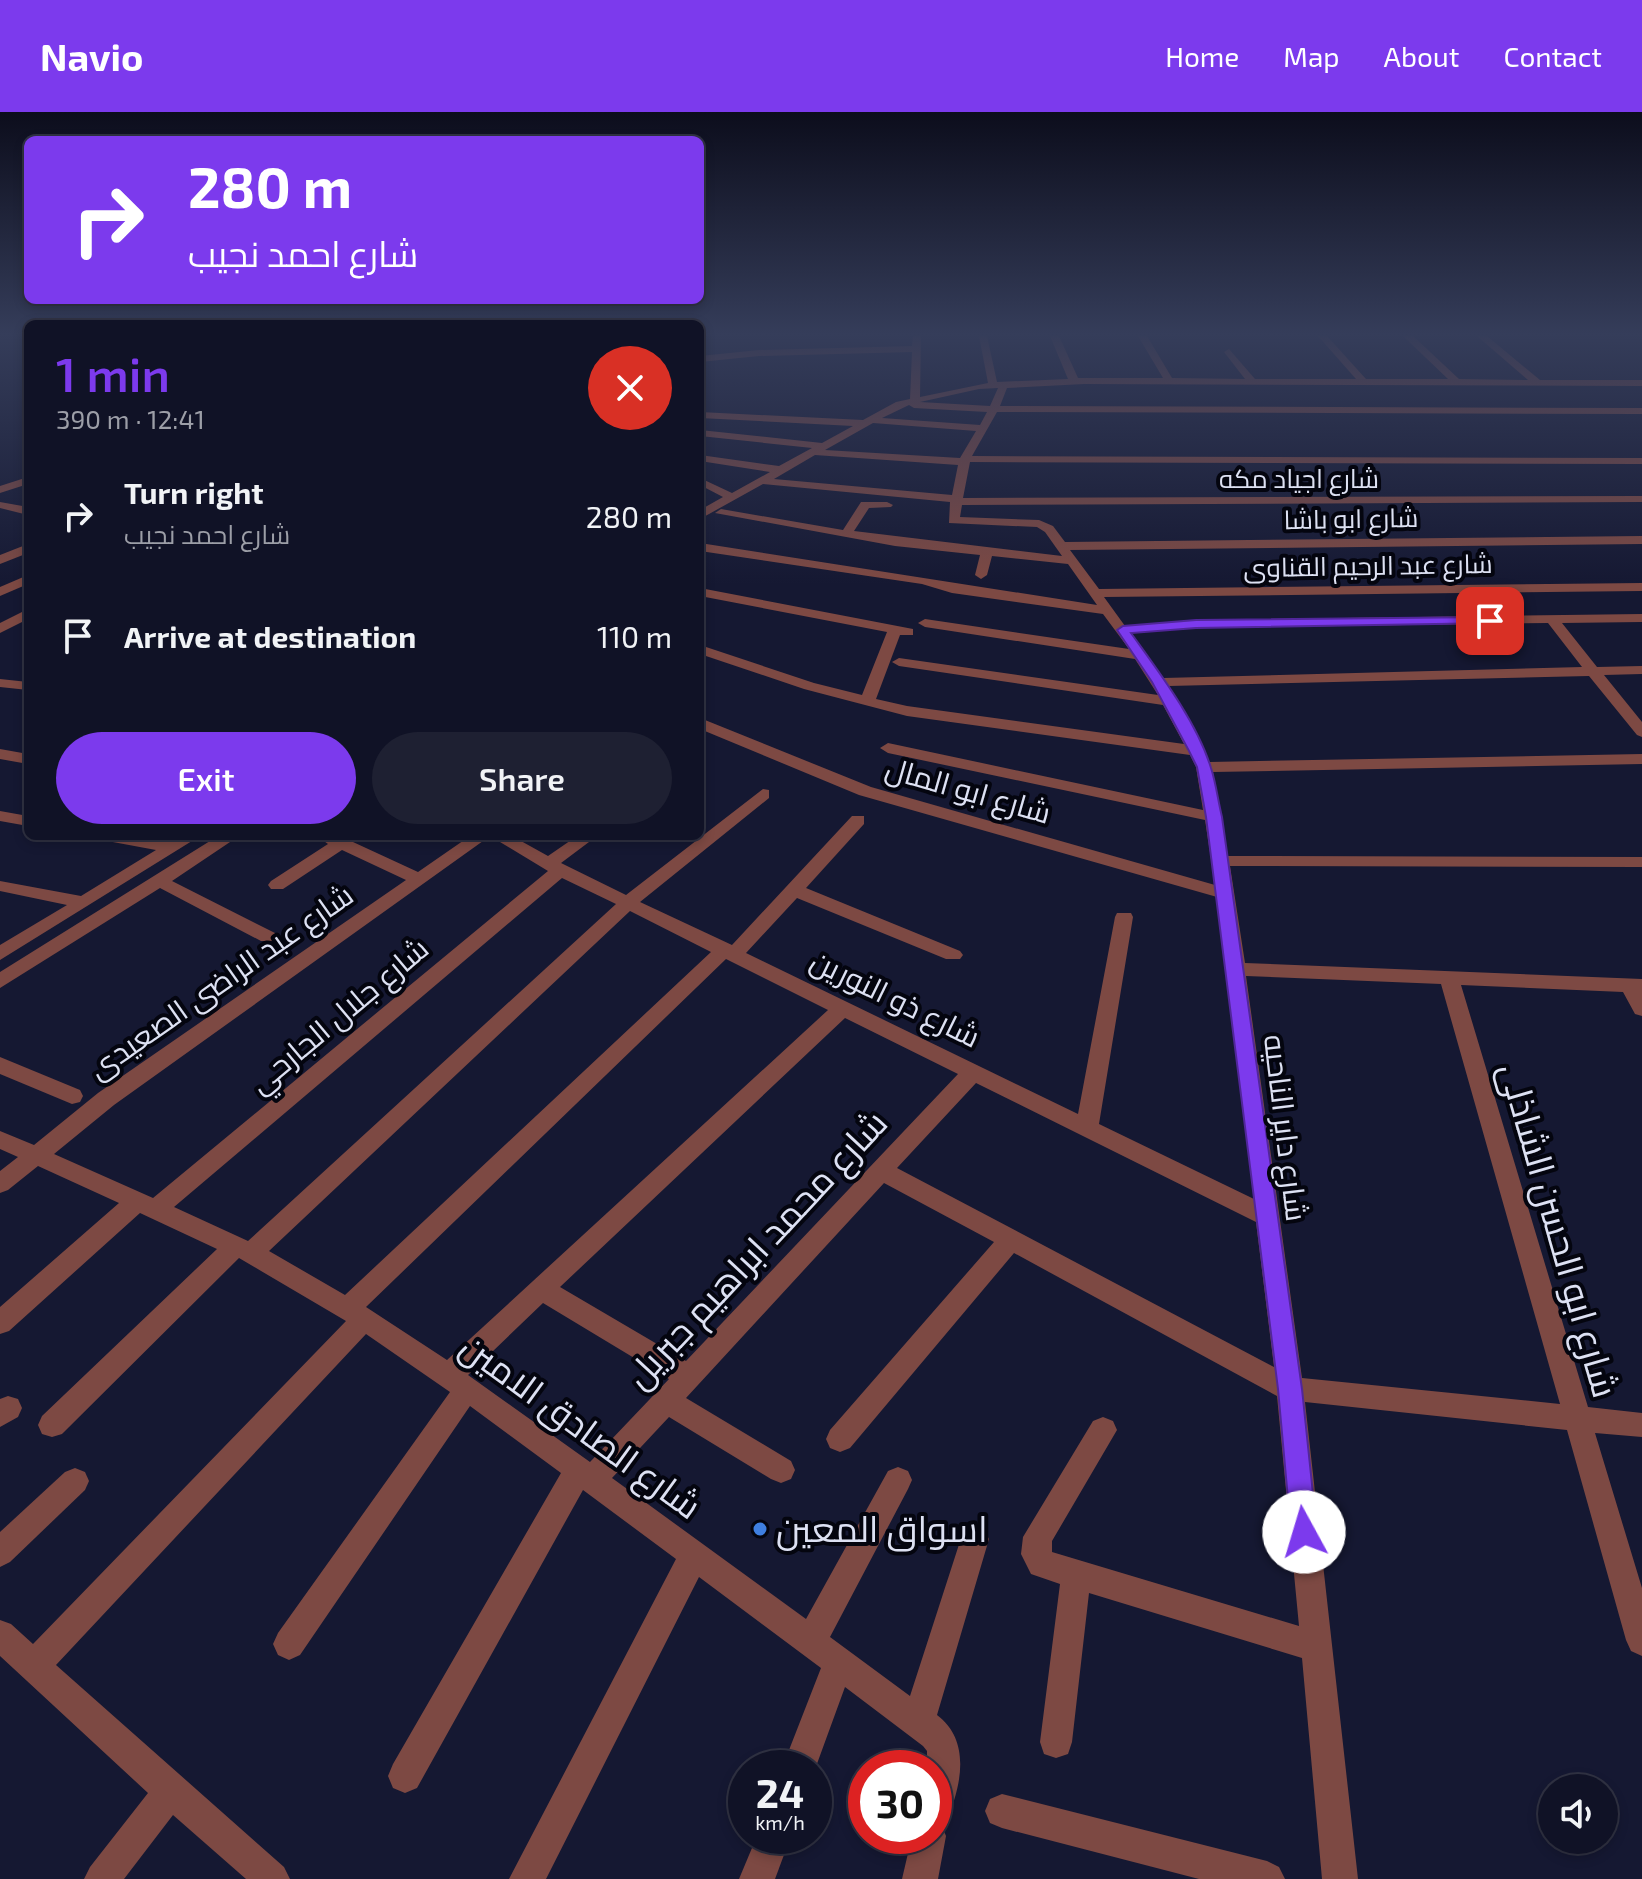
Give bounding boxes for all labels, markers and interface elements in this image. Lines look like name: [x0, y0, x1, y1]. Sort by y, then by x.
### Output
text: Navio: [40, 33, 143, 79]
text: Home: [1165, 39, 1239, 73]
text: Map: [1283, 39, 1340, 73]
text: About: [1384, 39, 1459, 73]
text: Contact: [1503, 39, 1602, 73]
text: 280 m: [188, 152, 352, 219]
icon: right: [56, 168, 160, 272]
text: شارع احمد نجيب: [188, 231, 418, 274]
text: 1 min: [56, 344, 170, 402]
button: close: [588, 346, 672, 430]
text: 390 m · 12:41: [56, 403, 205, 434]
street label: شارع اجياد مكه: [1219, 462, 1379, 496]
text: Turn right: [124, 474, 264, 510]
icon: right: [56, 494, 100, 538]
text: 280 m: [586, 498, 672, 534]
street label: شارع ابو باشا: [1283, 501, 1419, 537]
text: شارع احمد نجيب: [124, 518, 290, 549]
street label: شارع عبد الرحيم القناوى: [1243, 547, 1493, 586]
pin: [1456, 587, 1524, 655]
icon: arrive: [1468, 599, 1512, 643]
icon: arrive: [56, 614, 100, 658]
text: Arrive at destination: [124, 618, 416, 654]
text: 110 m: [597, 618, 672, 654]
button: Exit: [56, 732, 356, 824]
button: Share: [372, 732, 672, 824]
street label: شارع ابو المال: [881, 748, 1055, 834]
street label: شارع عبد الراضى الصعيدى: [81, 875, 361, 1089]
street label: شارع جلال الجارحي: [241, 929, 439, 1105]
street label: شارع ذو النورين: [804, 941, 986, 1057]
street label: شارع داير الناحيه: [1254, 1032, 1316, 1224]
street label: شارع ابو الحسن الشاذلى: [1487, 1057, 1629, 1403]
street label: شارع محمد ابراهيم جبريل: [615, 1100, 898, 1399]
street label: شارع الصادق الامين: [450, 1323, 711, 1531]
position arrow: [1262, 1490, 1346, 1574]
place label: اسواق المعين: [776, 1506, 988, 1552]
marker: اسواق المعين: [751, 1520, 769, 1538]
speed limit sign: 30: [848, 1750, 952, 1854]
text: 24: [756, 1768, 804, 1816]
map controls: [1538, 1774, 1618, 1854]
button: sound: [1538, 1774, 1618, 1854]
text: km/h: [755, 1810, 805, 1834]

